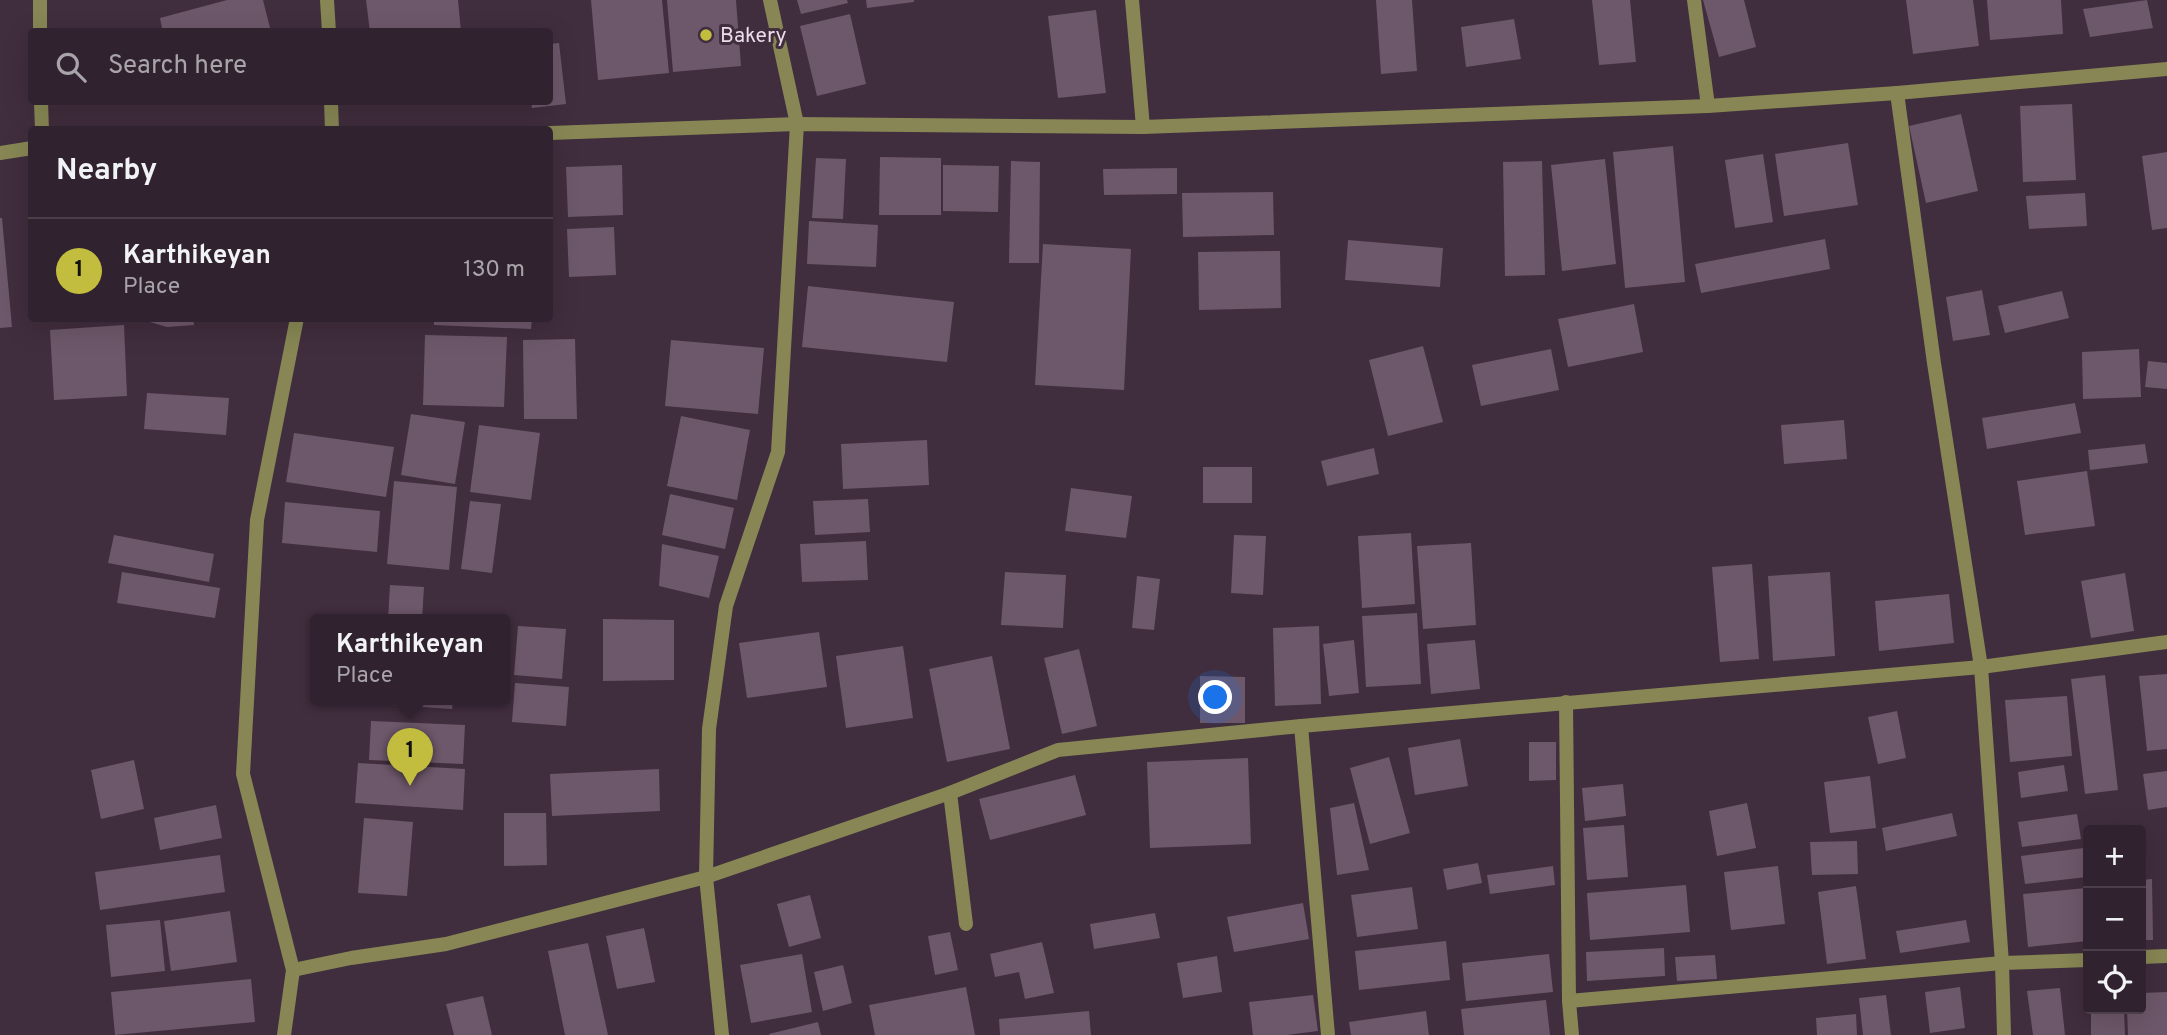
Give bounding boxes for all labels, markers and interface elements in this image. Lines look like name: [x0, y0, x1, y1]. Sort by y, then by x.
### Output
place label: Bakery: [720, 23, 787, 50]
marker: Bakery: [698, 27, 714, 43]
search box: [28, 28, 553, 105]
icon: search: [52, 48, 90, 86]
text: Search here: [108, 50, 247, 83]
text: Nearby: [56, 153, 157, 190]
text: Karthikeyan: [123, 240, 271, 273]
text: 1: [74, 256, 84, 285]
text: 130 m: [463, 256, 525, 285]
text: Place: [123, 273, 180, 302]
popup: [310, 614, 510, 705]
text: Karthikeyan: [336, 629, 484, 662]
text: Place: [336, 662, 393, 691]
your location: [1198, 680, 1232, 714]
pin: 1: [387, 728, 433, 786]
map controls: [2083, 825, 2146, 1014]
button: +: [2083, 825, 2146, 888]
button: −: [2083, 888, 2146, 951]
button: locate: [2083, 951, 2146, 1014]

